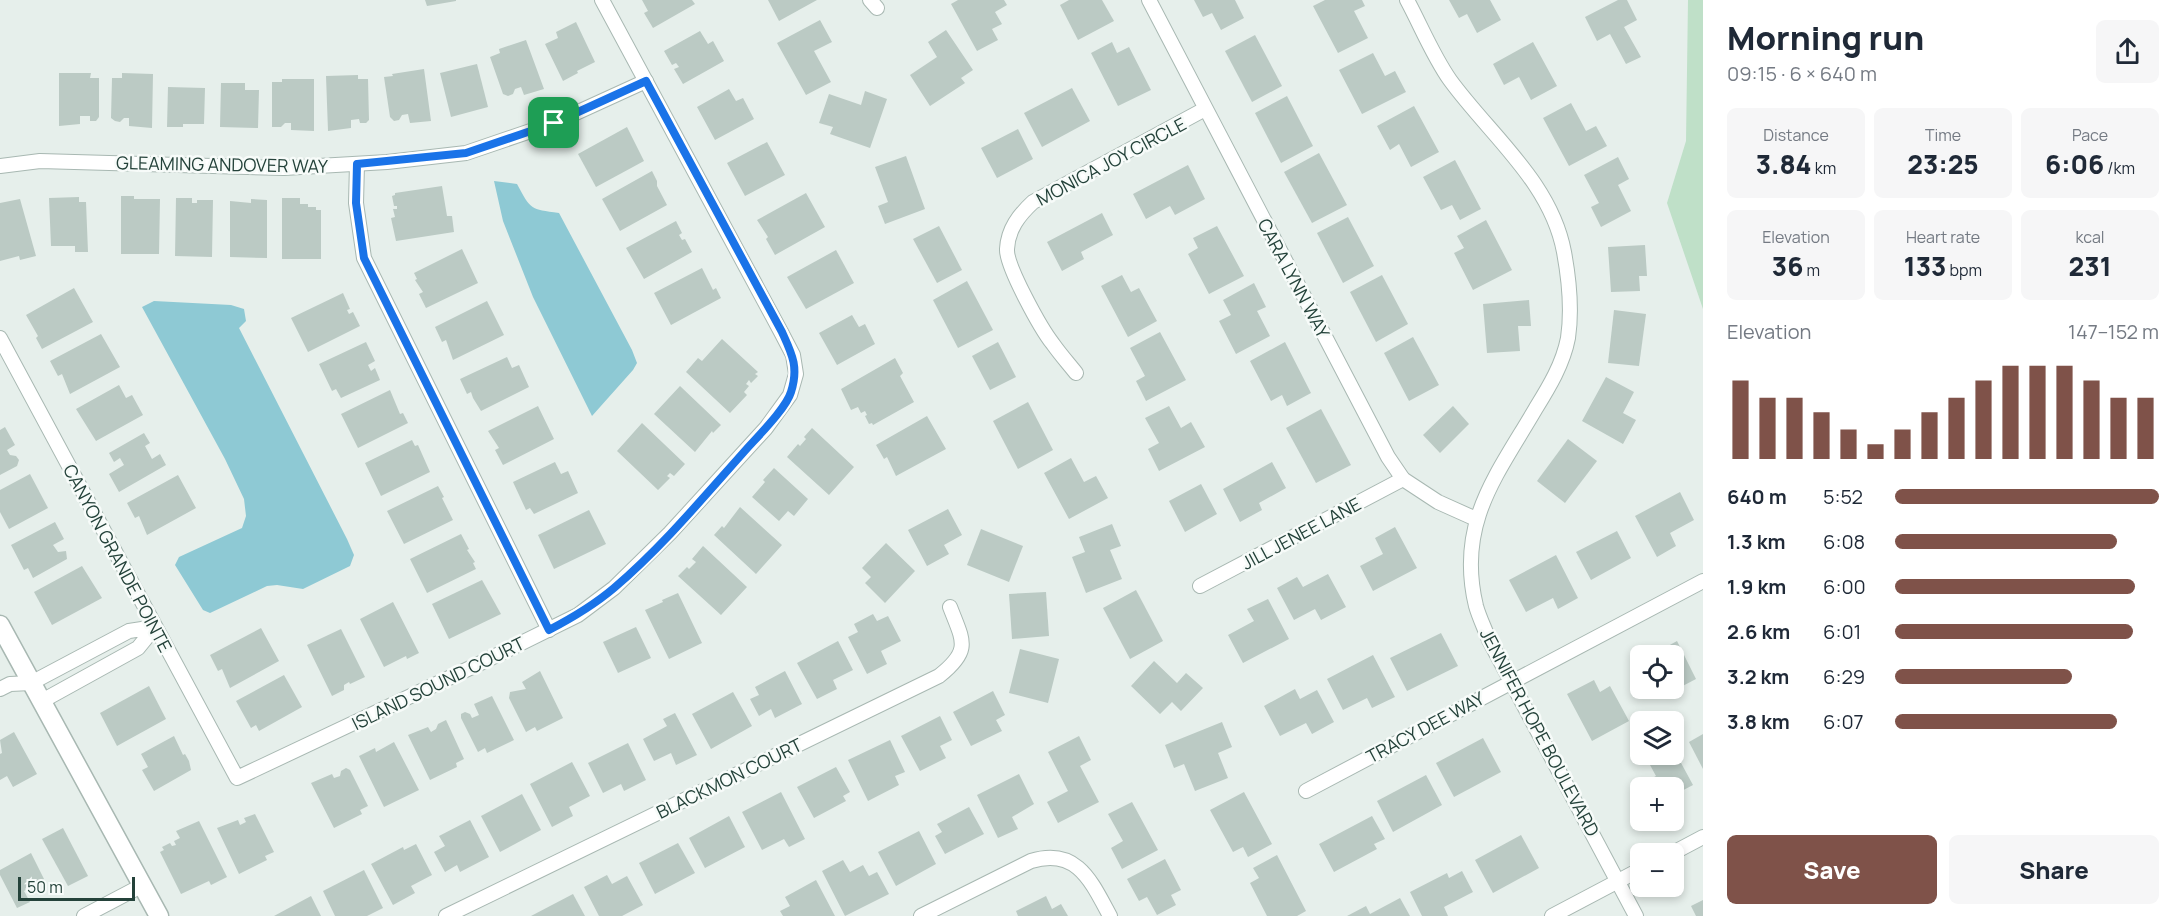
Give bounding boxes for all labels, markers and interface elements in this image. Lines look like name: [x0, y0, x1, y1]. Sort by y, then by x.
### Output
text: Morning run: [1727, 15, 1924, 60]
button: share: [2096, 20, 2159, 83]
text: 09:15 · 6 × 640 m: [1727, 60, 1877, 87]
pin: [528, 97, 579, 148]
icon: arrive: [537, 106, 570, 139]
street label: MONICA JOY CIRCLE: [1032, 111, 1190, 211]
text: Distance: [1763, 124, 1829, 146]
text: Time: [1925, 124, 1961, 146]
text: Pace: [2072, 124, 2108, 146]
text: 3.84: [1756, 146, 1812, 182]
text: 23:25: [1907, 146, 1979, 182]
text: 6:06: [2045, 146, 2104, 182]
street label: GLEAMING ANDOVER WAY: [116, 150, 329, 178]
text: km: [1812, 157, 1836, 179]
text: /km: [2104, 157, 2135, 179]
street label: CARA LYNN WAY: [1252, 214, 1336, 343]
text: Elevation: [1762, 226, 1830, 248]
text: Heart rate: [1906, 226, 1980, 248]
text: kcal: [2075, 226, 2105, 248]
text: 36: [1772, 248, 1803, 284]
text: 133: [1904, 248, 1946, 284]
text: 231: [2069, 248, 2111, 284]
text: m: [1803, 259, 1820, 281]
text: bpm: [1946, 259, 1982, 281]
text: Elevation: [1727, 318, 1811, 345]
text: 147–152 m: [2068, 318, 2159, 345]
street label: CANYON GRANDE POINTE: [58, 460, 178, 656]
text: 640 m: [1727, 483, 1787, 510]
text: 5:52: [1823, 483, 1863, 510]
street label: JILL JENEE LANE: [1237, 491, 1365, 575]
text: 1.3 km: [1727, 528, 1785, 555]
text: 6:08: [1823, 528, 1865, 555]
text: 1.9 km: [1727, 573, 1786, 600]
text: 6:00: [1823, 573, 1866, 600]
text: 2.6 km: [1727, 618, 1790, 645]
text: 6:01: [1823, 618, 1861, 645]
street label: JENNIFER HOPE BOULEVARD: [1475, 624, 1605, 840]
street label: ISLAND SOUND COURT: [348, 631, 529, 735]
map controls: [1630, 645, 1684, 897]
button: locate: [1630, 645, 1684, 699]
text: 3.2 km: [1727, 663, 1789, 690]
text: 6:29: [1823, 663, 1865, 690]
street label: TRACY DEE WAY: [1362, 685, 1489, 768]
text: 3.8 km: [1727, 708, 1790, 735]
text: 6:07: [1823, 708, 1864, 735]
button: layers: [1630, 711, 1684, 765]
street label: BLACKMON COURT: [652, 732, 806, 824]
button: +: [1630, 777, 1684, 831]
button: Save: [1727, 835, 1937, 904]
button: Share: [1949, 835, 2159, 904]
button: −: [1630, 843, 1684, 897]
scale bar: [18, 874, 135, 902]
text: 50 m: [27, 876, 63, 898]

